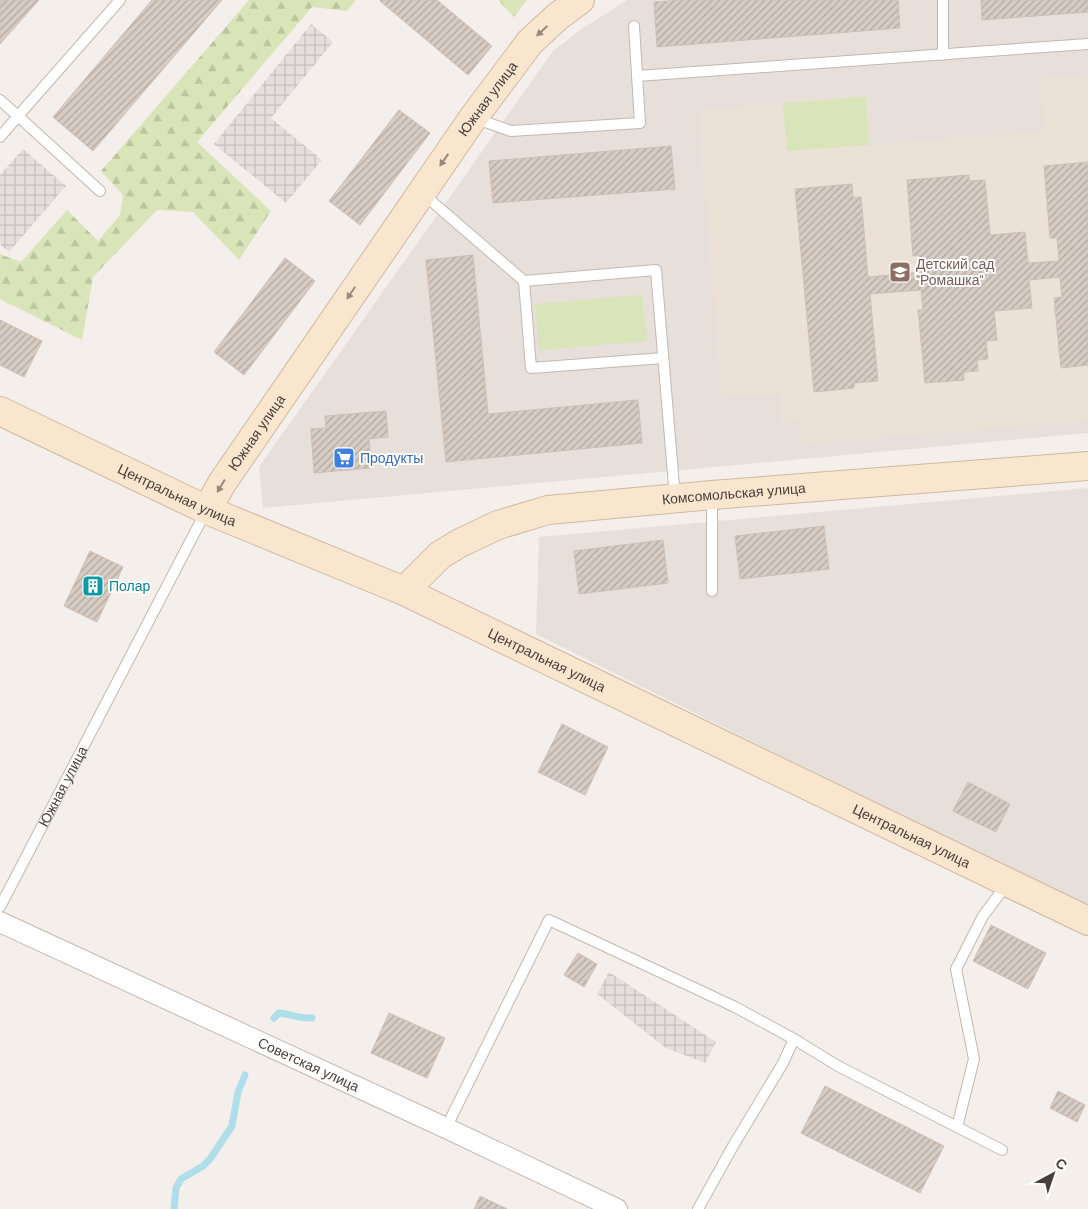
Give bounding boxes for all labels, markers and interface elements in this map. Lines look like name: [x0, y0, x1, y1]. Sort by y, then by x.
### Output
one-way arrow: [536, 25, 548, 37]
street label: Южная улица: [454, 58, 521, 140]
one-way arrow: [439, 153, 449, 167]
place label: Детский сад "Ромашка": [916, 255, 995, 289]
school or university icon: Детский сад "Ромашка": [888, 260, 912, 284]
one-way arrow: [347, 287, 356, 300]
street label: Южная улица: [224, 391, 289, 474]
supermarket icon: Продукты: [332, 446, 356, 470]
place label: Продукты: [360, 449, 423, 467]
street label: Центральная улица: [115, 460, 239, 530]
one-way arrow: [216, 479, 225, 492]
street label: Комсомольская улица: [661, 479, 807, 509]
building icon: Полар: [81, 574, 105, 598]
place label: Полар: [109, 577, 150, 595]
street label: Центральная улица: [485, 624, 609, 696]
street label: Южная улица: [34, 743, 91, 830]
street label: Центральная улица: [850, 800, 974, 872]
street label: Советская улица: [255, 1033, 363, 1096]
north arrow: [1028, 1149, 1078, 1199]
text: С: [1052, 1154, 1071, 1174]

